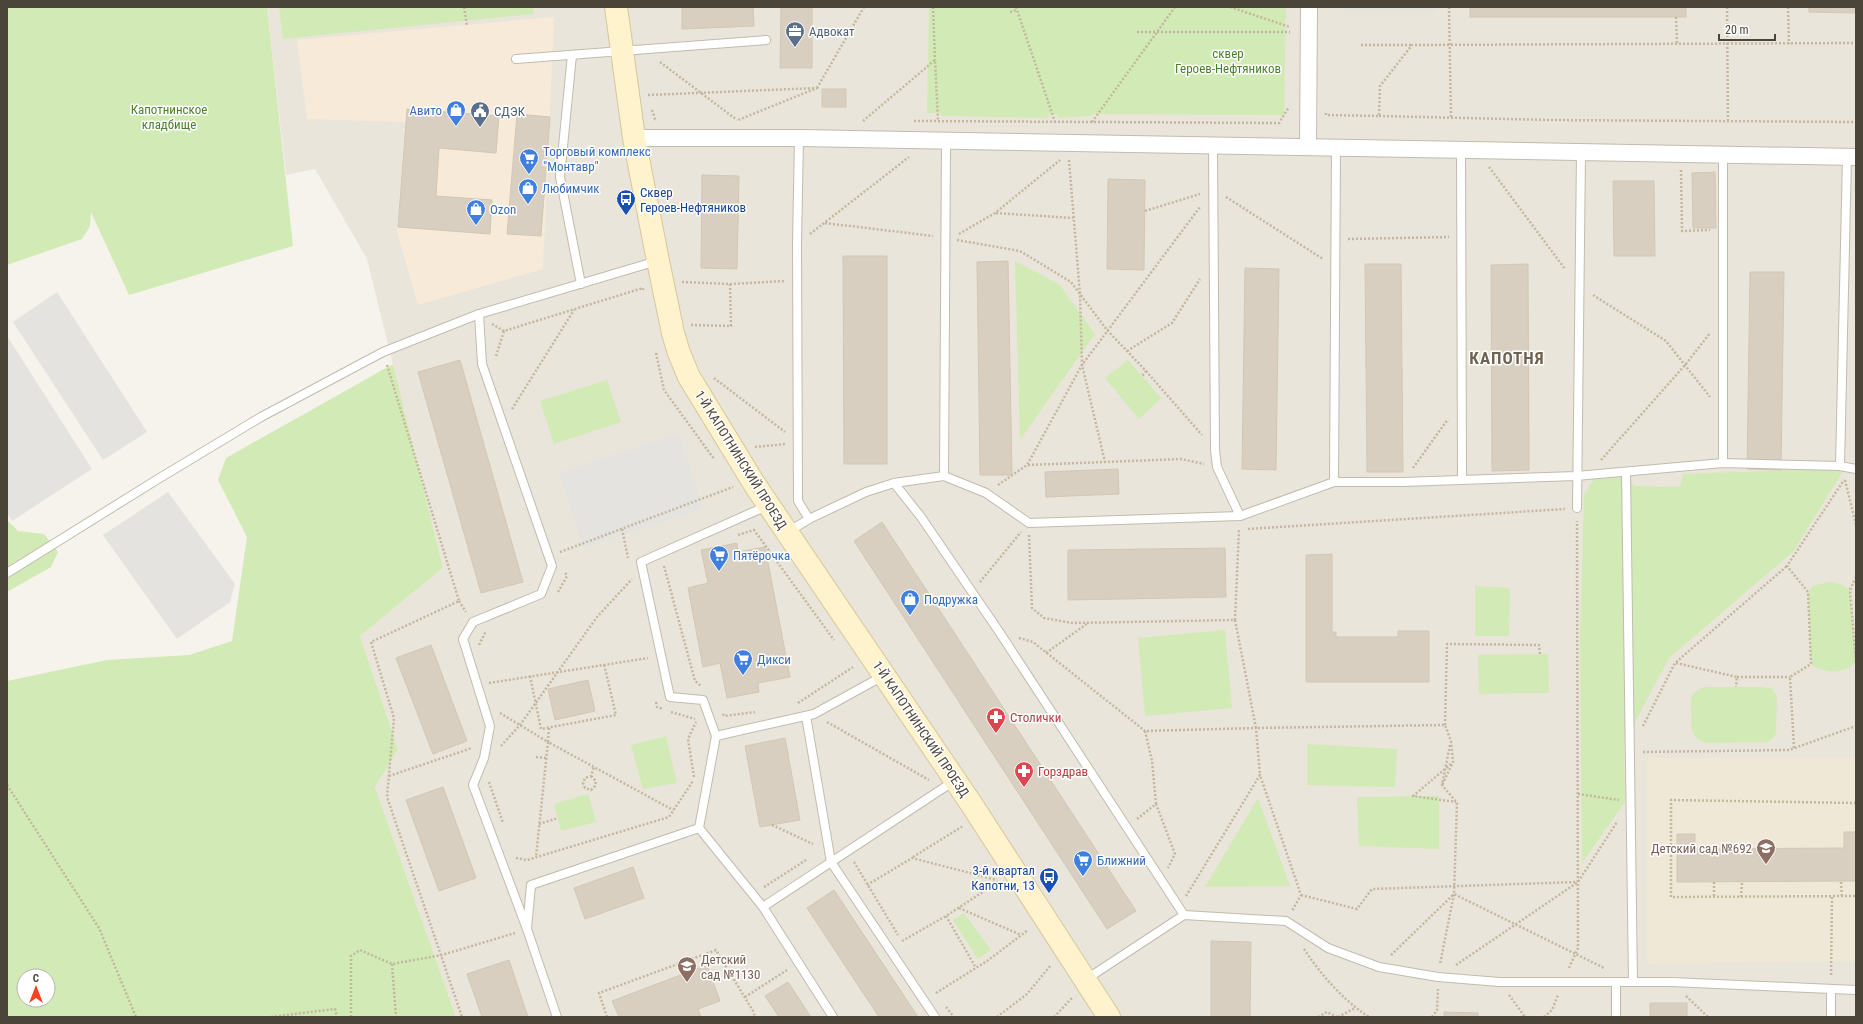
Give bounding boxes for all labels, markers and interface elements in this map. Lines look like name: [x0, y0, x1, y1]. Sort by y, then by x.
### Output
scale bar: [1719, 16, 1775, 42]
office icon: Адвокат: [784, 20, 806, 48]
text: 20 m: [1725, 23, 1749, 37]
place label: Адвокат: [809, 24, 855, 39]
park label: сквер Героев-Нефтяников: [1175, 46, 1281, 76]
shop icon: Авито: [445, 99, 467, 127]
public building icon: СДЭК: [469, 100, 491, 128]
park label: Капотнинское кладбище: [131, 102, 207, 132]
place label: Авито: [410, 103, 442, 118]
place label: СДЭК: [494, 104, 526, 119]
place label: Торговый комплекс "Монтавр": [543, 144, 651, 174]
supermarket icon: Торговый комплекс "Монтавр": [518, 147, 540, 175]
shop icon: Любимчик: [517, 177, 539, 205]
place label: Любимчик: [542, 181, 600, 196]
place label: Сквер Героев-Нефтяников: [640, 185, 746, 215]
bus stop icon: Сквер Героев-Нефтяников: [615, 188, 637, 216]
shop icon: Ozon: [465, 198, 487, 226]
place label: Ozon: [490, 202, 516, 217]
district label: КАПОТНЯ: [1469, 348, 1545, 368]
street label: 1-Й КАПОТНИНСКИЙ ПРОЕЗД: [692, 388, 790, 532]
supermarket icon: Пятёрочка: [708, 544, 730, 572]
place label: Пятёрочка: [733, 548, 790, 563]
shop icon: Подружка: [899, 588, 921, 616]
place label: Подружка: [924, 592, 978, 607]
supermarket icon: Дикси: [732, 648, 754, 676]
place label: Дикси: [757, 652, 791, 667]
street label: 1-Й КАПОТНИНСКИЙ ПРОЕЗД: [870, 658, 972, 800]
pharmacy icon: Столички: [985, 706, 1007, 734]
place label: Столички: [1010, 710, 1061, 725]
pharmacy icon: Горздрав: [1013, 760, 1035, 788]
place label: Горздрав: [1038, 764, 1088, 779]
school or university icon: Детский сад №692: [1755, 837, 1777, 865]
place label: Детский сад №692: [1651, 841, 1752, 856]
supermarket icon: Ближний: [1072, 849, 1094, 877]
place label: Ближний: [1097, 853, 1146, 868]
place label: 3-й квартал Капотни, 13: [971, 863, 1035, 893]
bus stop icon: 3-й квартал Капотни, 13: [1038, 866, 1060, 894]
place label: Детский сад №1130: [701, 952, 760, 982]
school or university icon: Детский сад №1130: [676, 955, 698, 983]
north arrow: [16, 968, 56, 1008]
text: С: [33, 972, 39, 985]

